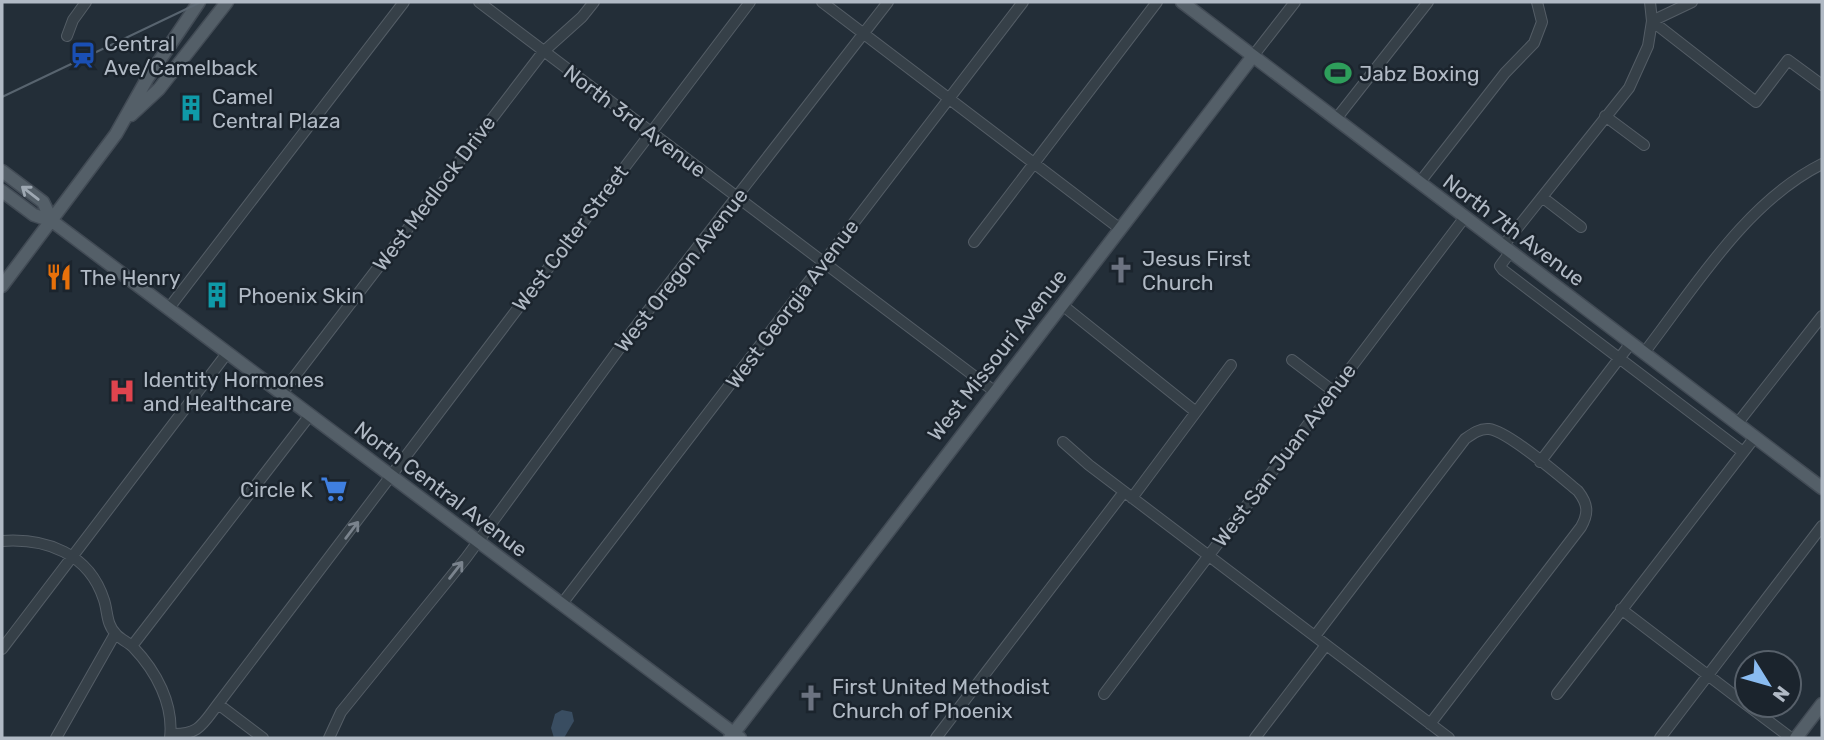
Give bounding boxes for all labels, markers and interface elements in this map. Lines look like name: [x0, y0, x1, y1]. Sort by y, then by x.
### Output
place label: Central Ave/Camelback: [104, 31, 258, 80]
station icon: Central Ave/Camelback: [68, 40, 98, 70]
sports icon: Jabz Boxing: [1323, 58, 1353, 88]
street label: North 3rd Avenue: [559, 59, 711, 183]
place label: Jabz Boxing: [1359, 61, 1480, 86]
place label: Camel Central Plaza: [212, 84, 341, 133]
building icon: Camel Central Plaza: [176, 93, 206, 123]
street label: West Medlock Drive: [367, 110, 501, 276]
street label: West Colter Street: [507, 160, 633, 316]
street label: North 7th Avenue: [1438, 169, 1590, 291]
street label: West Oregon Avenue: [609, 183, 753, 357]
one-way arrow: [21, 185, 40, 200]
street label: West Georgia Avenue: [720, 214, 864, 394]
place label: Jesus First Church: [1142, 246, 1251, 295]
church icon: Jesus First Church: [1106, 255, 1136, 285]
restaurant icon: The Henry: [44, 262, 74, 292]
street label: West Missouri Avenue: [922, 264, 1072, 446]
place label: The Henry: [80, 265, 181, 290]
building icon: Phoenix Skin: [202, 280, 232, 310]
place label: Phoenix Skin: [238, 283, 364, 308]
street label: West San Juan Avenue: [1207, 358, 1361, 552]
place label: Identity Hormones and Healthcare: [143, 367, 324, 416]
hospital icon: Identity Hormones and Healthcare: [107, 376, 137, 406]
street label: North Central Avenue: [350, 416, 532, 562]
supermarket icon: Circle K: [319, 474, 349, 504]
place label: Circle K: [240, 477, 313, 502]
one-way arrow: [344, 521, 359, 540]
one-way arrow: [449, 562, 464, 580]
north arrow: [1733, 649, 1803, 719]
place label: First United Methodist Church of Phoenix: [832, 674, 1049, 723]
text: N: [1768, 682, 1794, 706]
church icon: First United Methodist Church of Phoenix: [796, 683, 826, 713]

